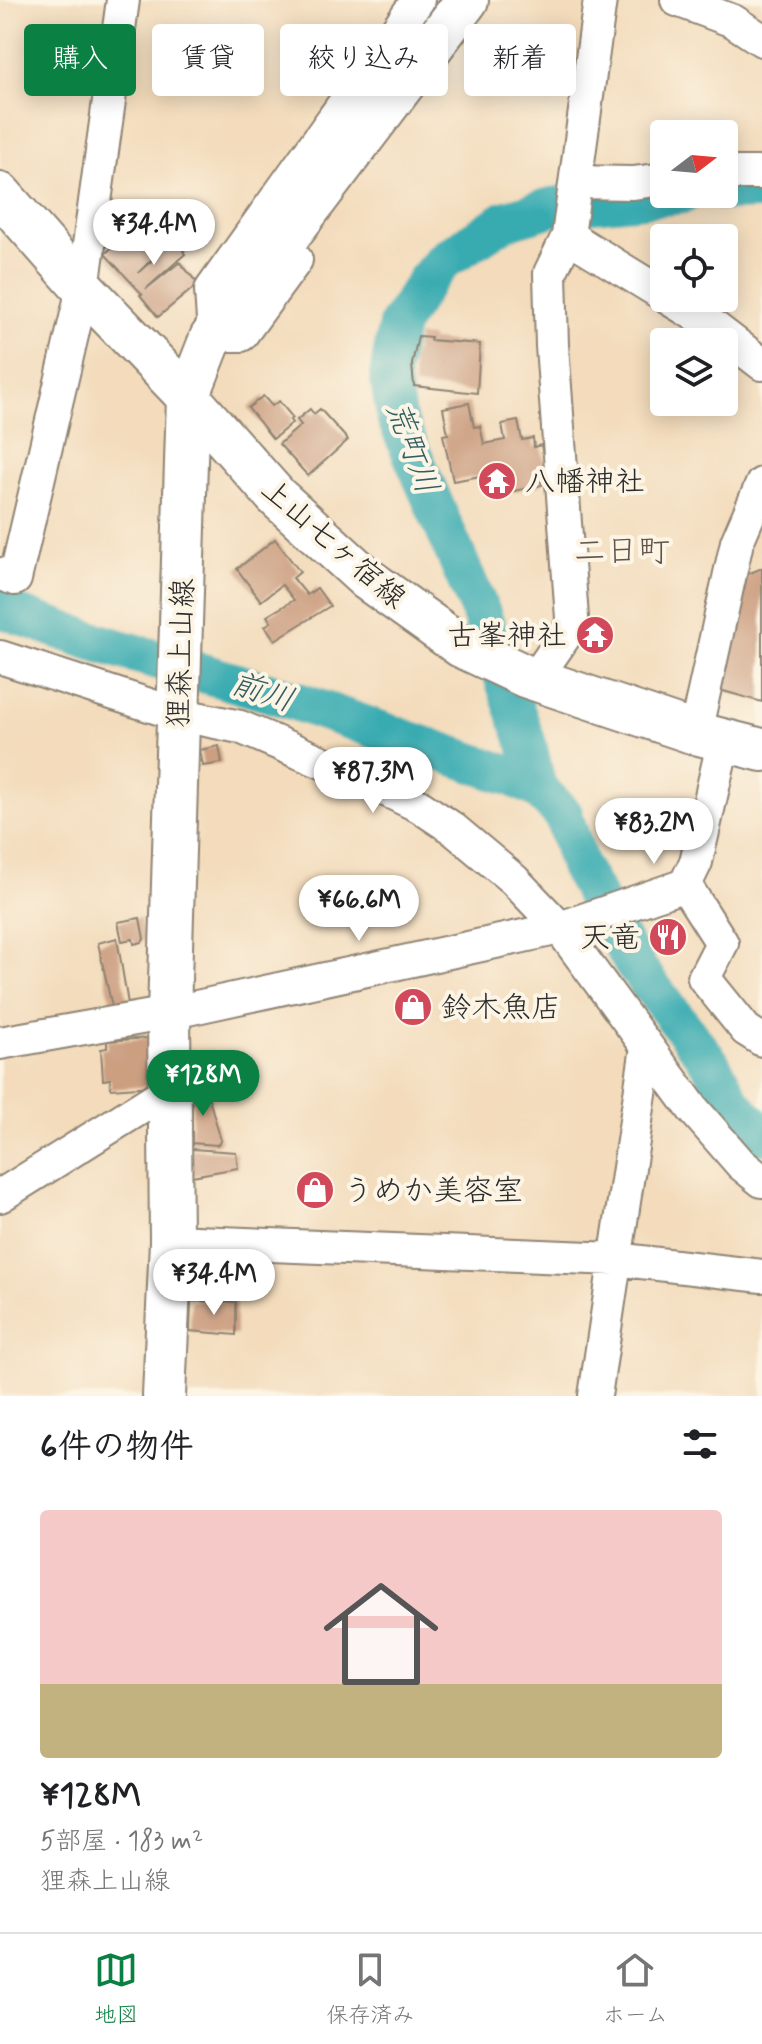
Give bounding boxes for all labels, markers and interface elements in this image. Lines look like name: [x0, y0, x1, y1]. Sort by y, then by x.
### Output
chip: 購入: [24, 24, 136, 96]
chip: 賃貸: [152, 24, 264, 96]
chip: 絞り込み: [280, 24, 448, 96]
chip: 新着: [464, 24, 576, 96]
north arrow: [650, 120, 738, 208]
map controls: [650, 120, 738, 416]
pin: ¥34.4M: [89, 199, 219, 267]
text: ¥34.4M: [111, 208, 197, 242]
button: locate: [650, 224, 738, 312]
button: layers: [650, 328, 738, 416]
water label: 荒町川: [375, 395, 447, 500]
temple icon: 八幡神社: [476, 460, 518, 502]
place label: 八幡神社: [525, 463, 645, 502]
street label: 上山七ヶ宿線: [252, 470, 414, 618]
district label: 二日町: [574, 531, 670, 573]
street label: 狸森上山線: [159, 577, 204, 729]
temple icon: 古峯神社: [574, 614, 616, 656]
place label: 古峯神社: [447, 617, 567, 656]
water label: 前川: [225, 663, 299, 723]
pin: ¥87.3M: [308, 747, 438, 815]
text: ¥87.3M: [332, 756, 414, 790]
pin: ¥83.2M: [589, 798, 719, 866]
text: ¥83.2M: [613, 807, 695, 841]
pin: ¥66.6M: [294, 875, 424, 943]
text: ¥66.6M: [317, 884, 401, 918]
restaurant icon: 天竜: [647, 916, 689, 958]
place label: 天竜: [580, 919, 640, 958]
shop icon: 鈴木魚店: [392, 986, 434, 1028]
place label: 鈴木魚店: [441, 989, 561, 1028]
pin: ¥128M: [147, 1050, 259, 1118]
text: ¥128M: [164, 1059, 242, 1093]
shop icon: うめか美容室: [294, 1169, 336, 1211]
place label: うめか美容室: [343, 1172, 523, 1211]
pin: ¥34.4M: [149, 1249, 279, 1317]
text: ¥34.4M: [171, 1258, 257, 1292]
icon: filters: [678, 1422, 722, 1466]
text: 6件の物件: [40, 1425, 193, 1470]
icon: home: [309, 1562, 453, 1706]
text: ¥128M: [40, 1774, 141, 1819]
text: 5部屋 · 183 m²: [40, 1825, 203, 1859]
text: 狸森上山線: [40, 1865, 170, 1899]
tab: 地図: [94, 1948, 138, 2030]
tab: 保存済み: [326, 1948, 414, 2030]
tab: ホーム: [603, 1948, 668, 2030]

